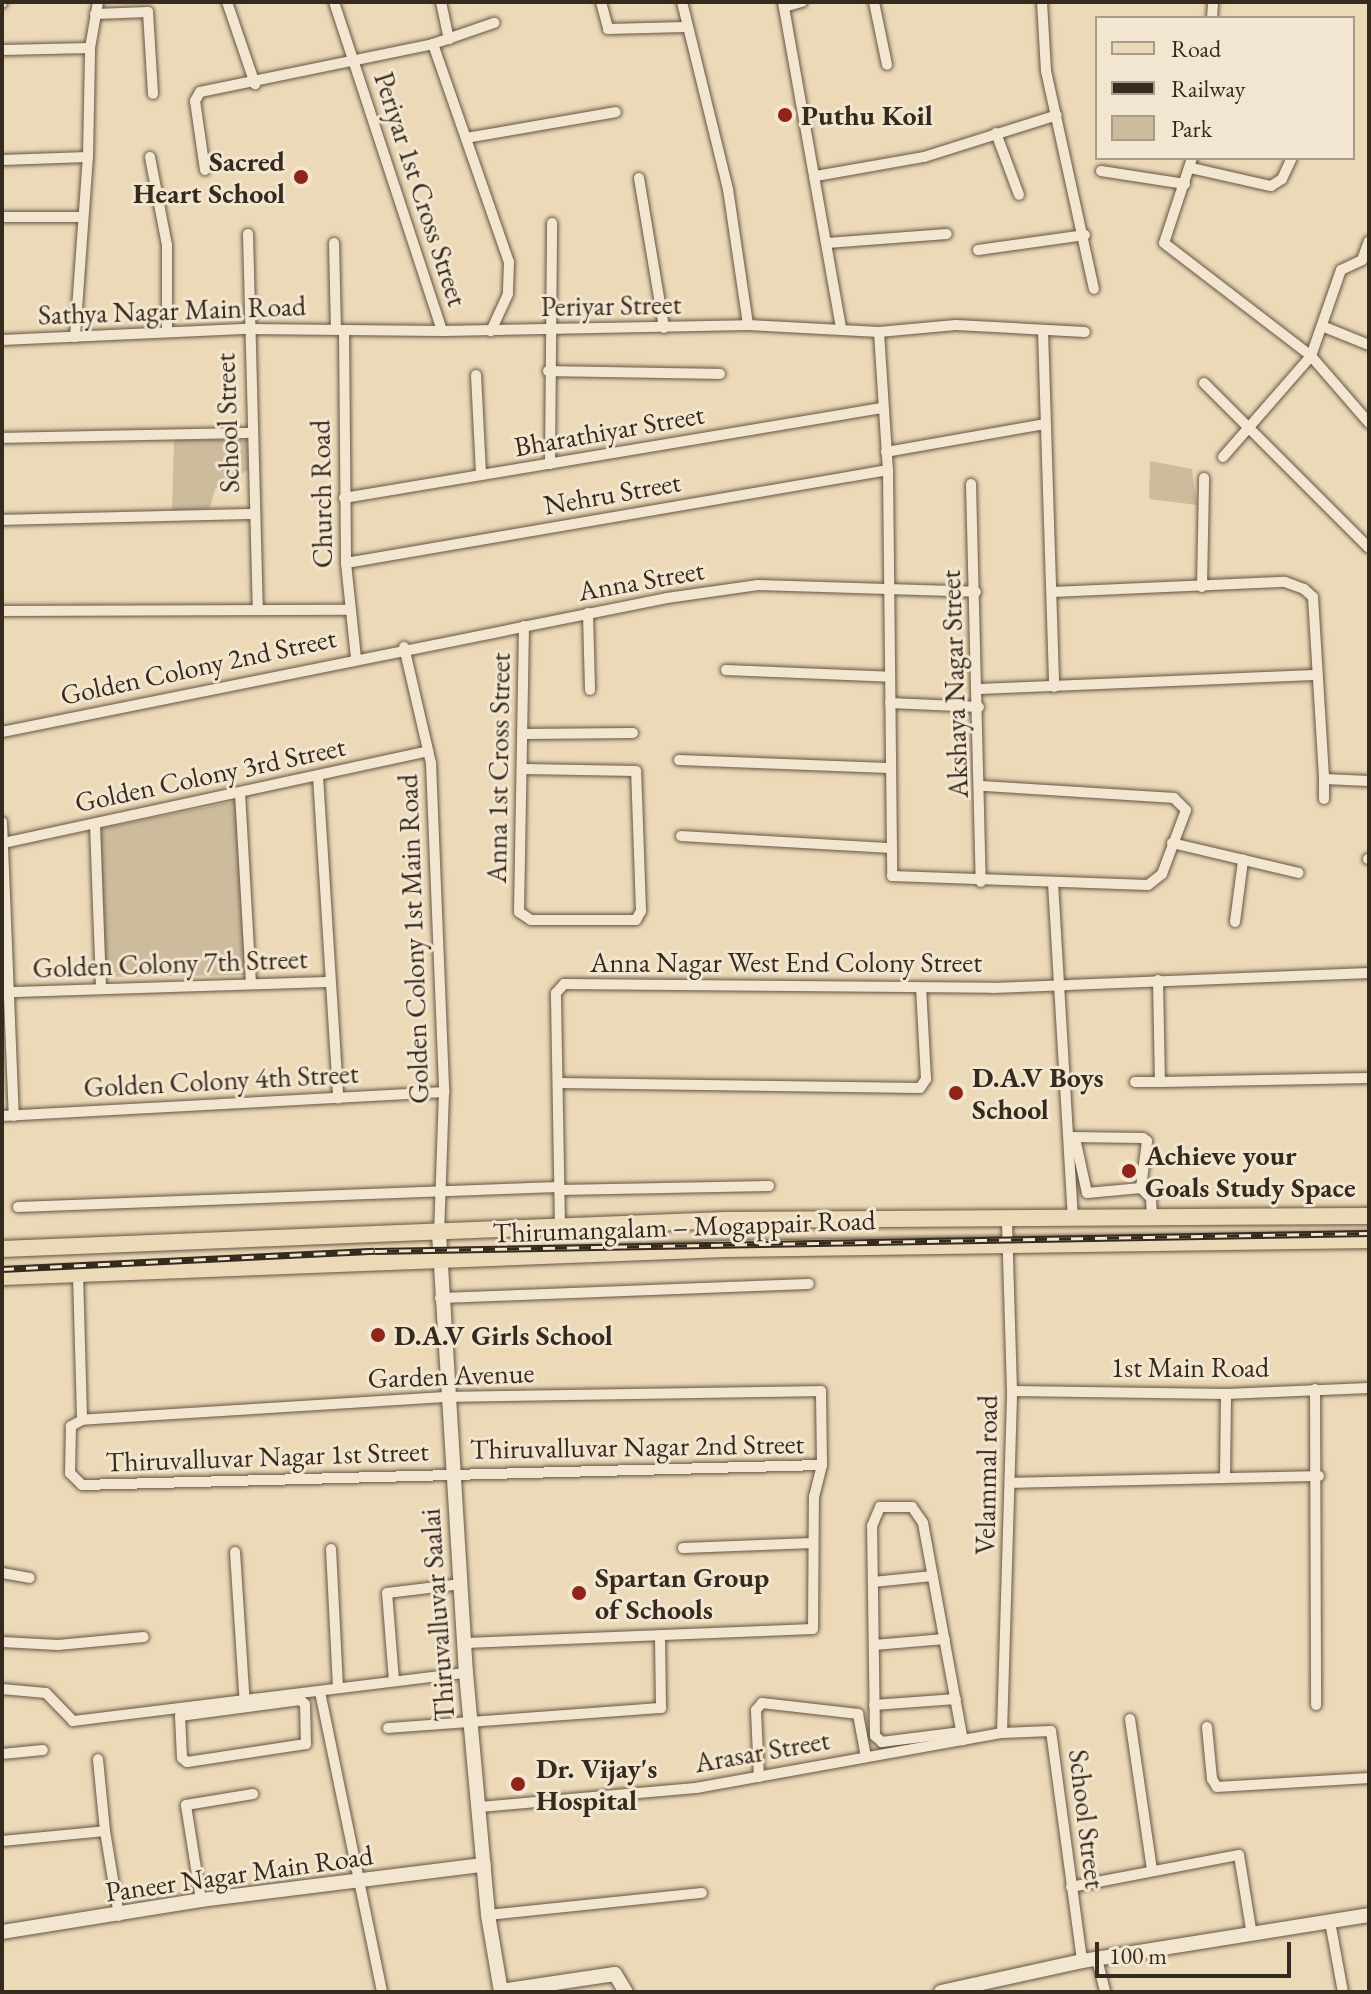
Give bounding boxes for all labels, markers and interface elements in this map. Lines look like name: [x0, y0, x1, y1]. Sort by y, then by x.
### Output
legend: [1095, 16, 1355, 160]
text: Road: [1171, 33, 1221, 64]
street label: Periyar 1st Cross Street: [367, 68, 475, 310]
text: Railway: [1171, 73, 1245, 104]
place label: Puthu Koil: [801, 98, 933, 132]
marker: Puthu Koil: [776, 106, 794, 124]
text: Park: [1171, 113, 1212, 144]
place label: Sacred Heart School: [133, 144, 285, 210]
marker: Sacred Heart School: [292, 168, 310, 186]
street label: Periyar Street: [540, 287, 682, 323]
street label: Sathya Nagar Main Road: [37, 289, 307, 331]
street label: School Street: [208, 352, 246, 494]
street label: Bharathiyar Street: [511, 397, 707, 463]
street label: Church Road: [303, 420, 339, 568]
street label: Nehru Street: [541, 464, 683, 522]
street label: Anna Street: [575, 552, 707, 608]
street label: Akshaya Nagar Street: [933, 569, 975, 799]
street label: Golden Colony 2nd Street: [57, 620, 339, 712]
street label: Anna 1st Cross Street: [479, 652, 517, 884]
street label: Golden Colony 3rd Street: [72, 729, 348, 819]
street label: Golden Colony 1st Main Road: [390, 773, 436, 1105]
street label: Golden Colony 7th Street: [32, 941, 308, 985]
street label: Anna Nagar West End Colony Street: [590, 945, 982, 979]
street label: Golden Colony 4th Street: [83, 1056, 359, 1104]
place label: D.A.V Boys School: [972, 1060, 1104, 1126]
marker: D.A.V Boys School: [947, 1084, 965, 1102]
place label: Achieve your Goals Study Space: [1145, 1138, 1356, 1204]
marker: Achieve your Goals Study Space: [1120, 1162, 1138, 1180]
street label: Thirumangalam – Mogappair Road: [492, 1203, 876, 1249]
place label: D.A.V Girls School: [394, 1318, 613, 1352]
marker: D.A.V Girls School: [369, 1326, 387, 1344]
street label: 1st Main Road: [1111, 1350, 1269, 1384]
street label: Garden Avenue: [367, 1355, 535, 1395]
street label: Velammal road: [968, 1395, 1004, 1555]
street label: Thiruvalluvar Nagar 2nd Street: [469, 1426, 805, 1466]
street label: Thiruvalluvar Nagar 1st Street: [105, 1434, 429, 1478]
street label: Thiruvalluvar Saalai: [413, 1507, 461, 1723]
place label: Spartan Group of Schools: [595, 1560, 769, 1626]
marker: Spartan Group of Schools: [570, 1584, 588, 1602]
street label: Arasar Street: [692, 1723, 832, 1779]
street label: School Street: [1062, 1747, 1112, 1891]
place label: Dr. Vijay's Hospital: [536, 1751, 657, 1817]
marker: Dr. Vijay's Hospital: [507, 1773, 529, 1795]
street label: Paneer Nagar Main Road: [103, 1838, 375, 1908]
scale bar: [1099, 1926, 1295, 1976]
text: 100 m: [1109, 1940, 1167, 1971]

